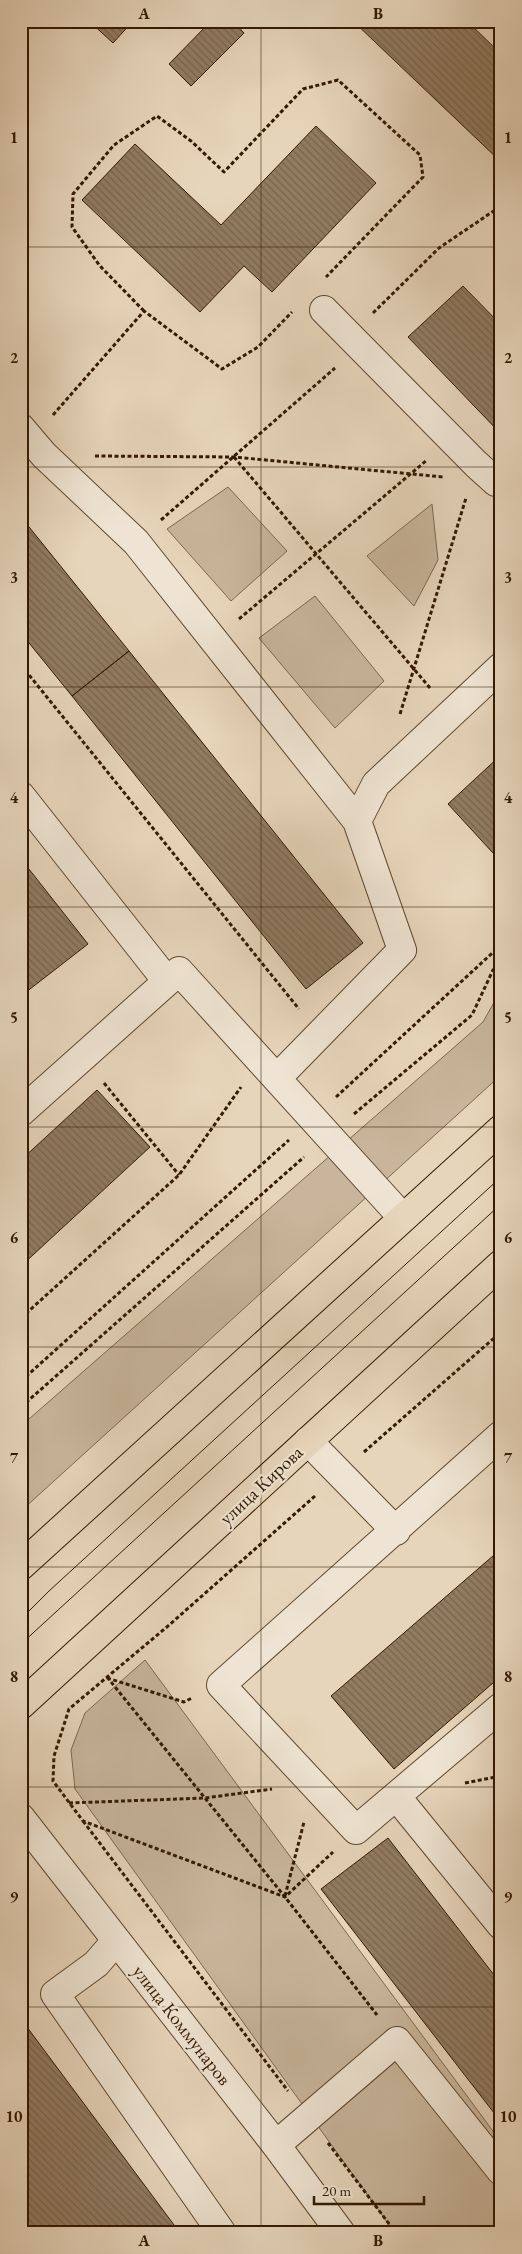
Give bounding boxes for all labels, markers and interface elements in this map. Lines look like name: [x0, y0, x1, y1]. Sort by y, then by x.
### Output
text: A: [137, 3, 150, 24]
text: B: [373, 3, 383, 24]
text: 1: [10, 127, 18, 148]
text: 1: [504, 127, 512, 148]
text: 2: [10, 347, 19, 368]
text: 2: [504, 347, 513, 368]
text: 3: [10, 567, 18, 588]
text: 3: [504, 567, 512, 588]
text: 4: [10, 787, 19, 808]
text: 4: [504, 787, 513, 808]
text: 5: [10, 1007, 18, 1028]
text: 5: [504, 1007, 512, 1028]
text: 6: [10, 1227, 19, 1248]
text: 6: [504, 1227, 513, 1248]
street label: улица Кирова: [214, 1440, 308, 1530]
text: 7: [10, 1447, 19, 1468]
text: 7: [504, 1447, 513, 1468]
text: 8: [10, 1666, 18, 1687]
text: 8: [504, 1666, 512, 1687]
text: 9: [10, 1886, 19, 1907]
text: 9: [504, 1886, 513, 1907]
street label: улица Коммунаров: [127, 1960, 237, 2090]
text: 10: [6, 2106, 23, 2127]
text: 10: [500, 2106, 517, 2127]
scale bar: [314, 2174, 424, 2206]
text: 20 m: [322, 2181, 351, 2200]
text: A: [137, 2230, 150, 2251]
text: B: [373, 2230, 383, 2251]

